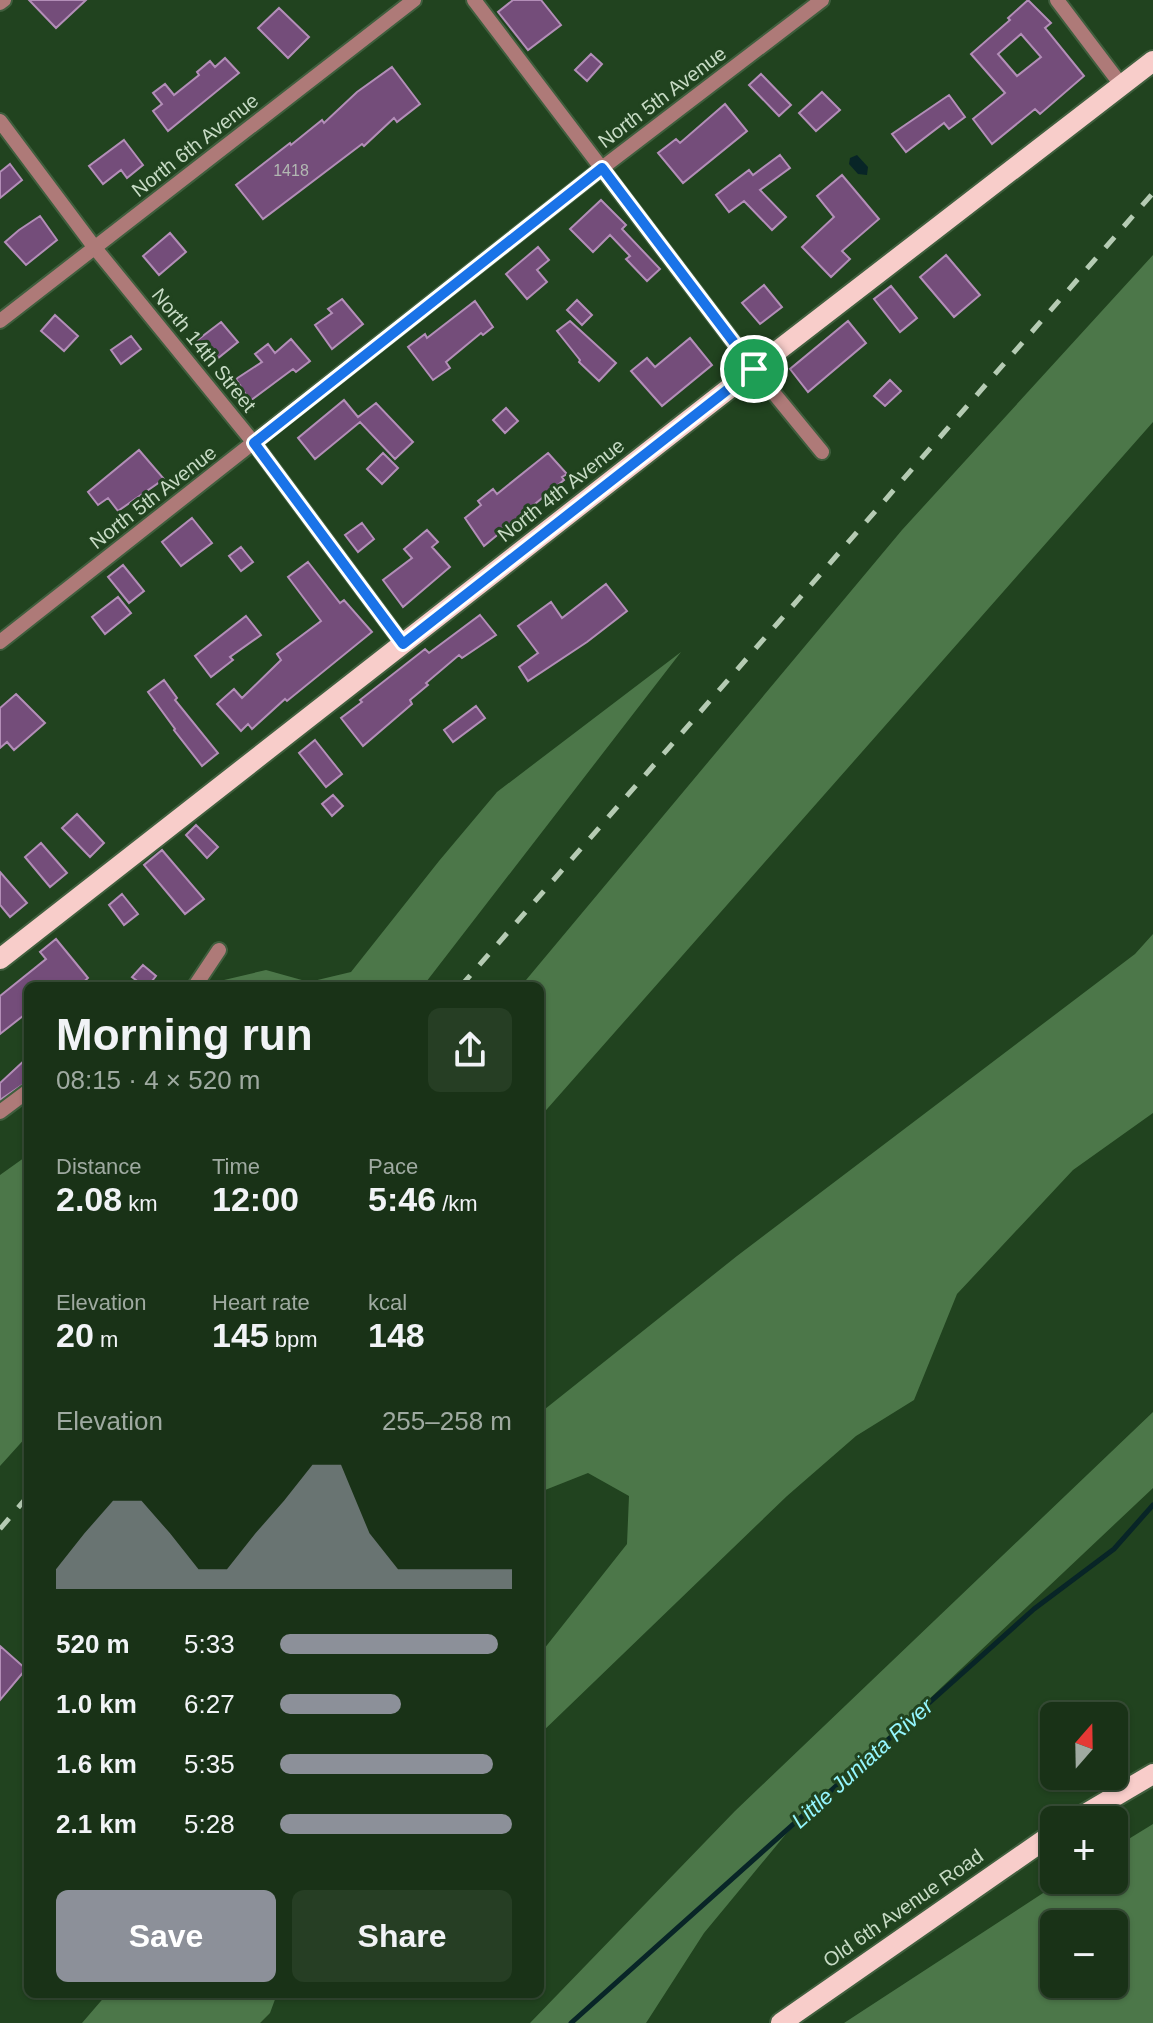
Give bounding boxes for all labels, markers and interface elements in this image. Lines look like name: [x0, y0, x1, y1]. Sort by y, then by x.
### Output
street label: North 5th Avenue: [594, 42, 730, 152]
street label: North 6th Avenue: [127, 89, 263, 201]
house number: 1418: [273, 162, 309, 179]
street label: North 14th Street: [148, 284, 261, 416]
pin: [720, 335, 788, 403]
icon: arrive: [732, 347, 776, 391]
street label: North 4th Avenue: [493, 434, 629, 546]
street label: North 5th Avenue: [85, 441, 221, 553]
button: share: [428, 1008, 512, 1092]
text: Morning run: [56, 1010, 313, 1059]
text: 08:15 · 4 × 520 m: [56, 1065, 261, 1095]
text: Distance: [56, 1154, 142, 1179]
text: Time: [212, 1154, 260, 1179]
text: Pace: [368, 1154, 418, 1179]
text: 2.08: [56, 1180, 122, 1218]
text: 12:00: [212, 1180, 299, 1218]
text: 5:46: [368, 1180, 436, 1218]
text: km: [122, 1191, 158, 1216]
text: /km: [436, 1191, 478, 1216]
text: Elevation: [56, 1290, 147, 1315]
text: Heart rate: [212, 1290, 310, 1315]
text: kcal: [368, 1290, 407, 1315]
text: 20: [56, 1316, 94, 1354]
text: 145: [212, 1316, 269, 1354]
text: 148: [368, 1316, 425, 1354]
text: m: [94, 1327, 118, 1352]
text: bpm: [269, 1327, 318, 1352]
text: Elevation: [56, 1406, 163, 1436]
text: 255–258 m: [382, 1406, 512, 1436]
text: 520 m: [56, 1629, 130, 1659]
text: 5:33: [184, 1629, 235, 1659]
text: 1.0 km: [56, 1689, 137, 1719]
text: 6:27: [184, 1689, 235, 1719]
water label: Little Juniata River: [787, 1692, 939, 1833]
north arrow: [1040, 1702, 1128, 1790]
map controls: [1040, 1702, 1128, 1998]
text: 1.6 km: [56, 1749, 137, 1779]
text: 5:35: [184, 1749, 235, 1779]
button: +: [1040, 1806, 1128, 1894]
text: 2.1 km: [56, 1809, 137, 1839]
text: 5:28: [184, 1809, 235, 1839]
street label: Old 6th Avenue Road: [819, 1845, 987, 1971]
button: Save: [56, 1890, 276, 1982]
button: Share: [292, 1890, 512, 1982]
button: −: [1040, 1910, 1128, 1998]

